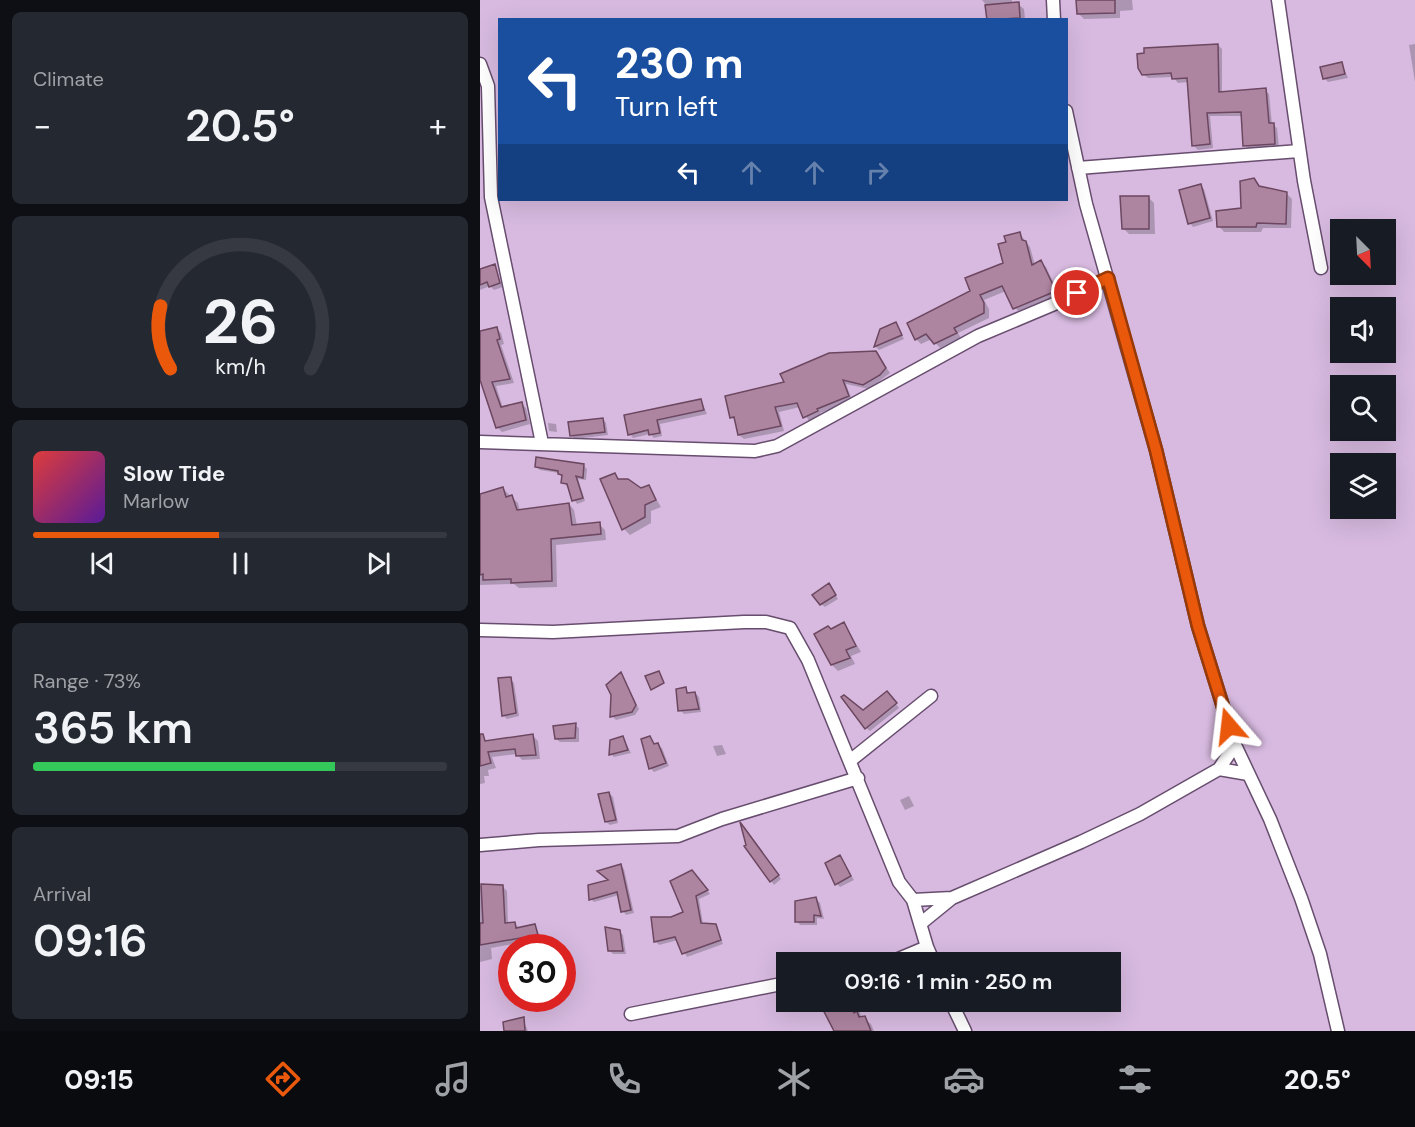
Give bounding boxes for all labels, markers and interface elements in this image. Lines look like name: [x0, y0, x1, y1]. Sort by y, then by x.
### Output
text: 230 m: [615, 36, 744, 91]
icon: left: [516, 42, 594, 120]
text: Climate: [33, 66, 104, 92]
text: Turn left: [615, 89, 718, 124]
text: 20.5°: [185, 96, 295, 155]
text: −: [33, 104, 51, 147]
text: +: [429, 104, 447, 147]
icon: left: [672, 156, 705, 189]
icon: ahead: [735, 156, 768, 189]
icon: ahead: [798, 156, 831, 189]
icon: right: [861, 156, 894, 189]
north arrow: [1330, 219, 1396, 285]
map controls: [1330, 219, 1396, 519]
pin: [1051, 267, 1102, 318]
icon: arrive: [1060, 276, 1093, 309]
text: 26: [202, 281, 278, 362]
button: sound: [1330, 297, 1396, 363]
text: km/h: [215, 353, 265, 381]
button: search: [1330, 375, 1396, 441]
button: layers: [1330, 453, 1396, 519]
text: Slow Tide: [123, 459, 225, 488]
text: Marlow: [123, 488, 189, 514]
icon: previous: [86, 547, 119, 580]
icon: pause: [224, 547, 257, 580]
icon: next: [362, 547, 395, 580]
text: Range · 73%: [33, 668, 141, 694]
position arrow: [1197, 694, 1261, 758]
text: 365 km: [33, 698, 193, 757]
text: Arrival: [33, 881, 91, 907]
text: 09:16: [33, 911, 148, 970]
speed limit sign: 30: [498, 934, 576, 1012]
text: 09:16 · 1 min · 250 m: [845, 967, 1052, 996]
icon: directions: [262, 1058, 304, 1100]
icon: music: [432, 1058, 474, 1100]
icon: phone: [603, 1058, 645, 1100]
icon: climate: [773, 1058, 815, 1100]
icon: car: [943, 1058, 985, 1100]
icon: filters: [1114, 1058, 1156, 1100]
text: 09:15: [64, 1062, 134, 1097]
text: 20.5°: [1284, 1062, 1351, 1097]

